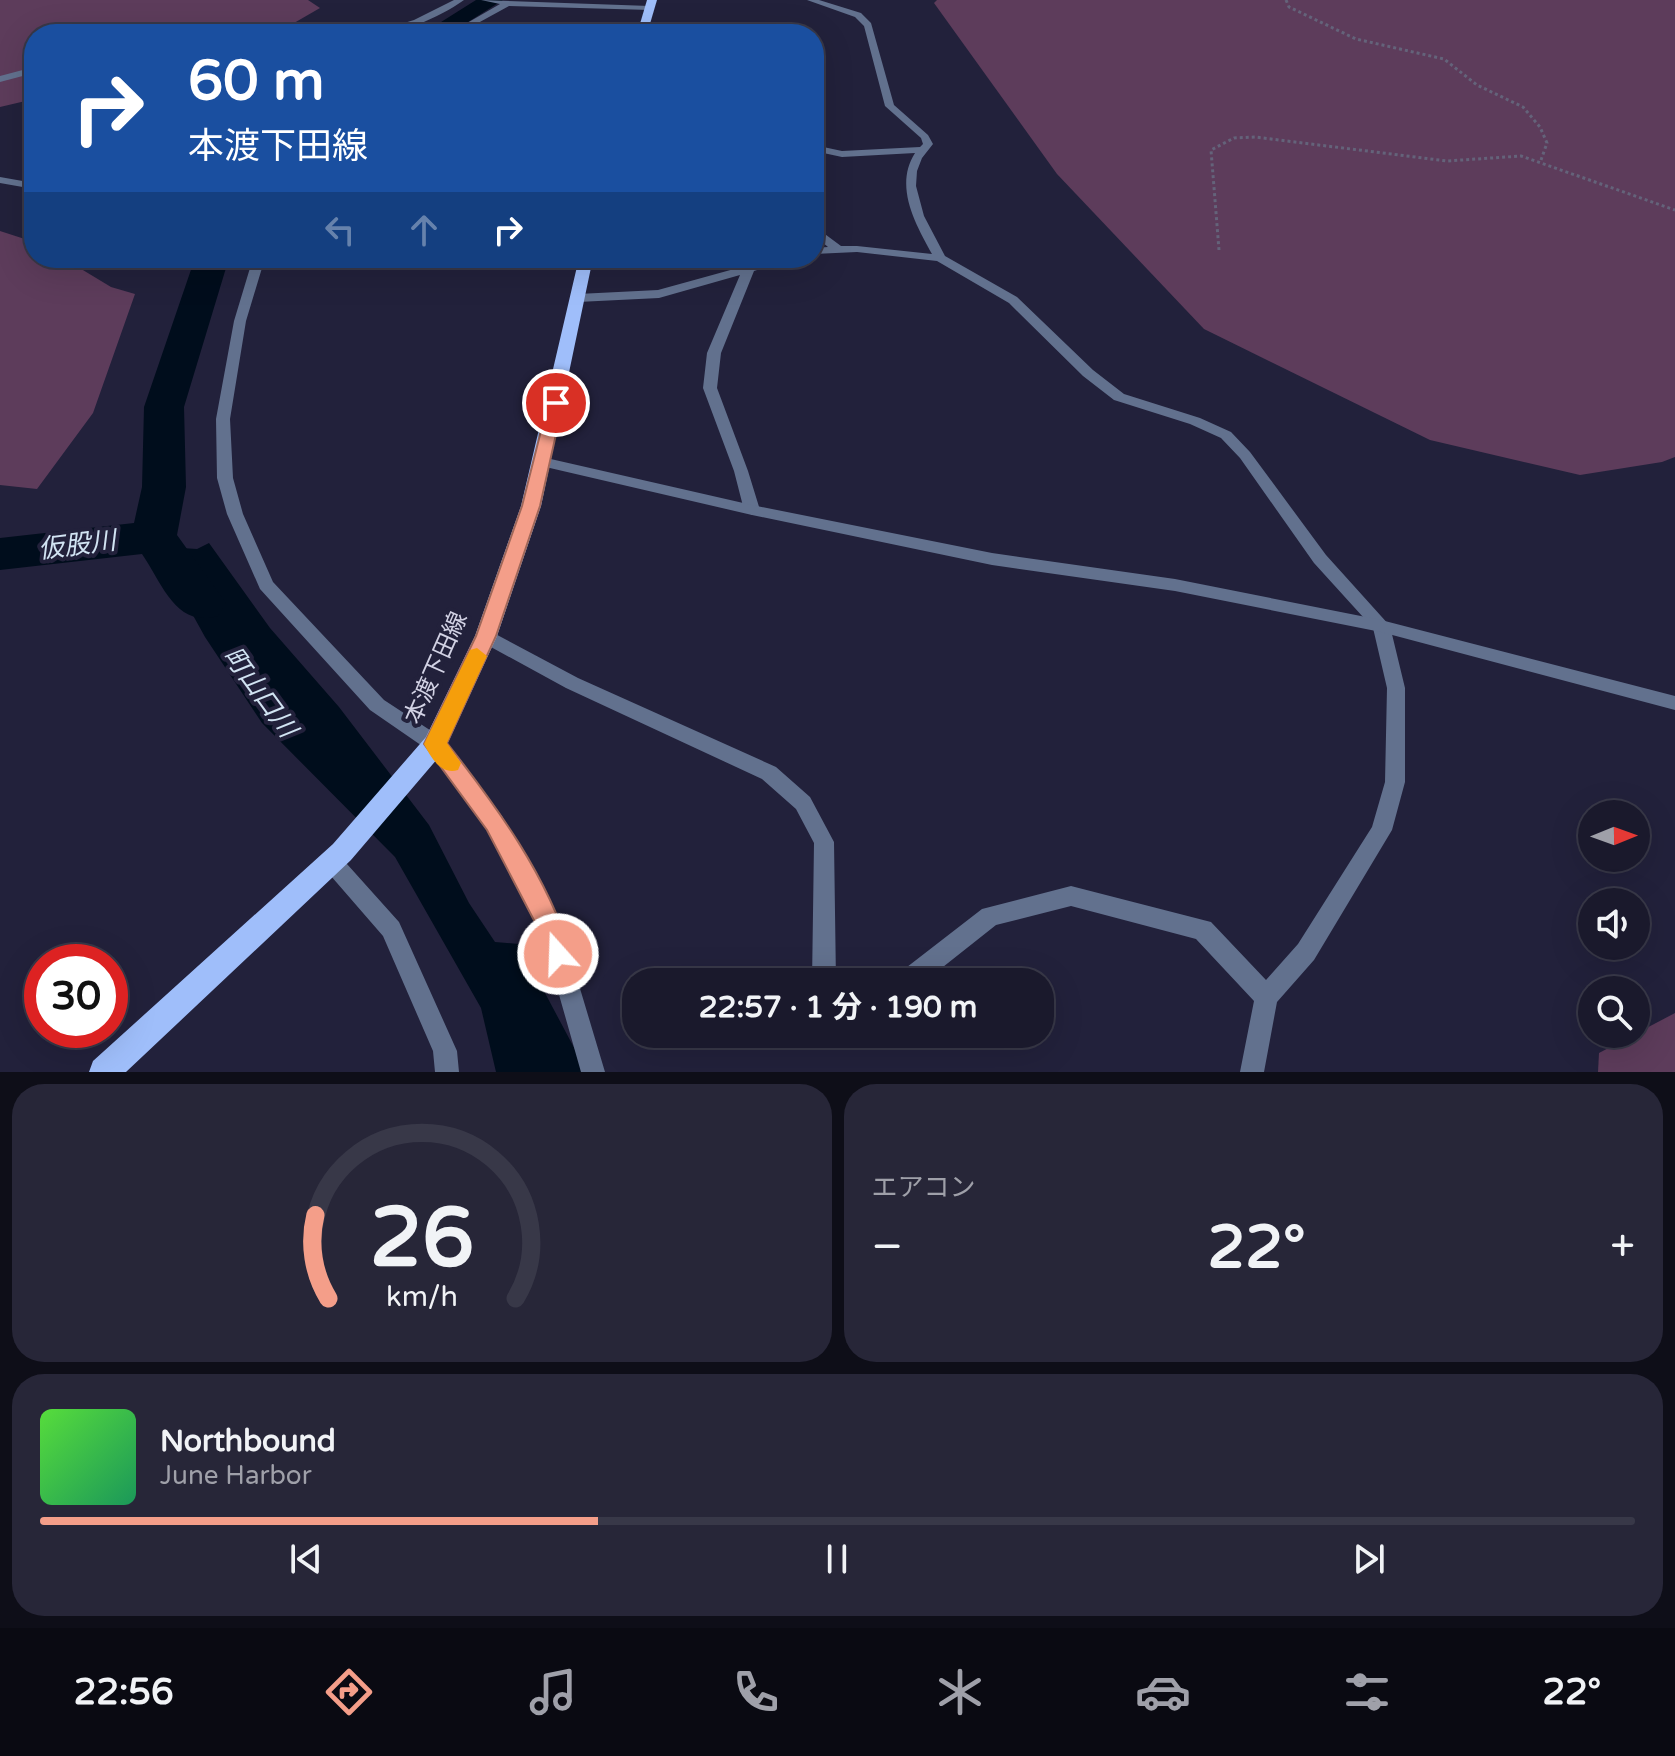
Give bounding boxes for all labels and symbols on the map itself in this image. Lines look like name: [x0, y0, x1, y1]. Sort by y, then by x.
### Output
pin: [522, 369, 590, 437]
water label: 仮股川: [36, 524, 121, 565]
street label: 本渡下田線: [398, 607, 474, 729]
water label: 町山口川: [217, 641, 305, 746]
north arrow: [1578, 800, 1650, 872]
position arrow: [516, 912, 600, 996]
speed limit sign: 30: [24, 944, 128, 1048]

